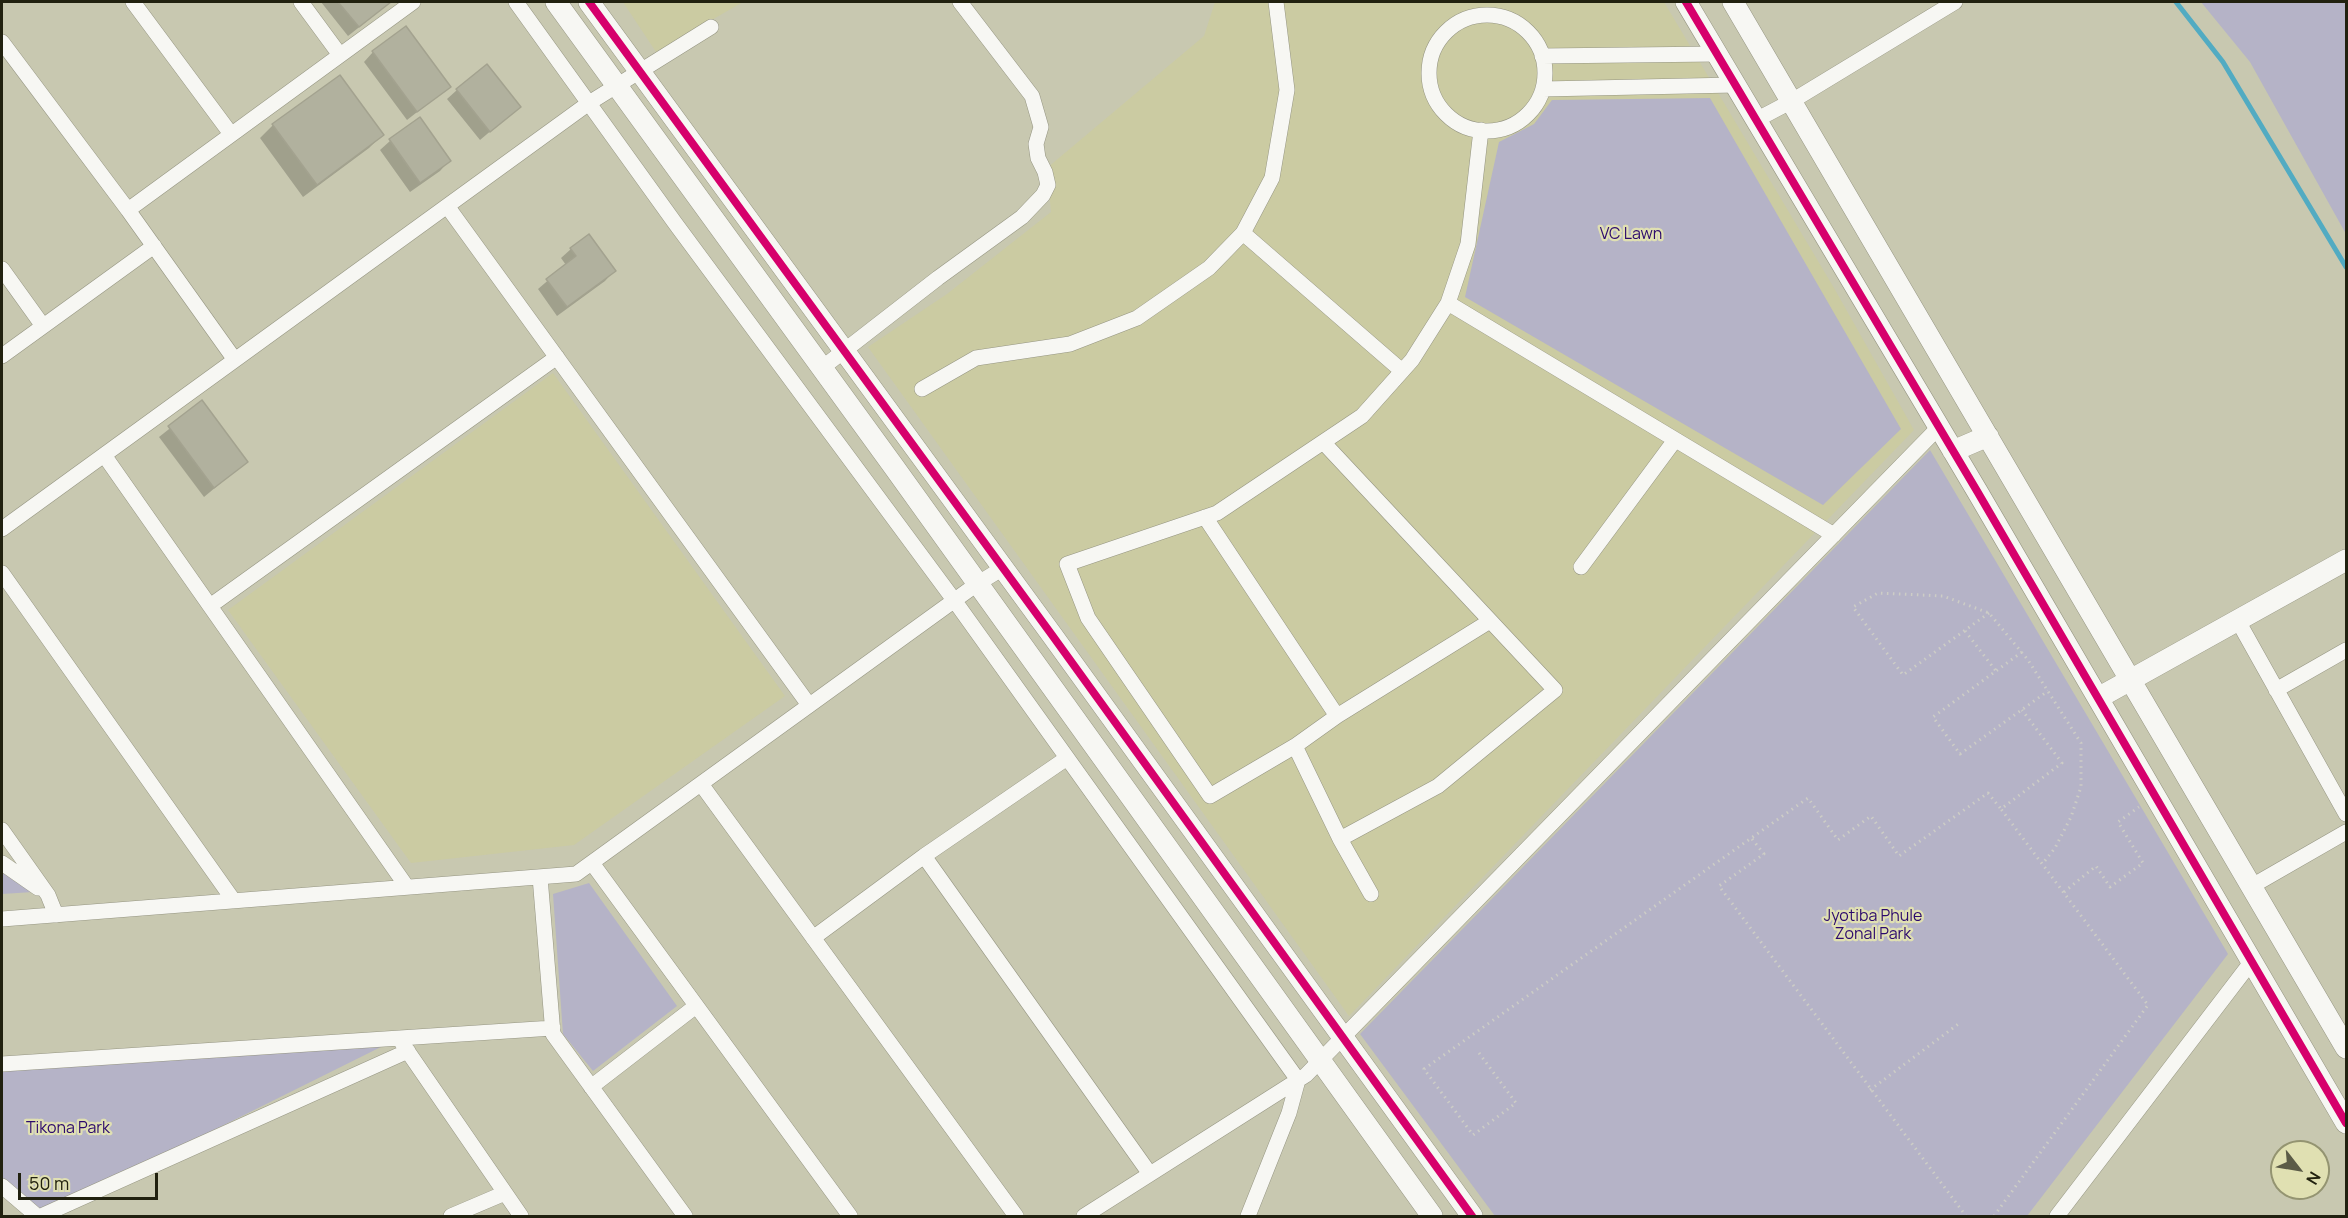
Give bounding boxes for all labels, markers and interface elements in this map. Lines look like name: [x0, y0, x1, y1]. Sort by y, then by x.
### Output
park label: VC Lawn: [1600, 225, 1662, 245]
park label: Jyotiba Phule Zonal Park: [1824, 907, 1922, 945]
park label: Tikona Park: [26, 1119, 110, 1139]
north arrow: [2270, 1140, 2330, 1200]
scale bar: [21, 1161, 160, 1199]
text: N: [2301, 1168, 2326, 1189]
text: 50 m: [29, 1171, 69, 1195]

